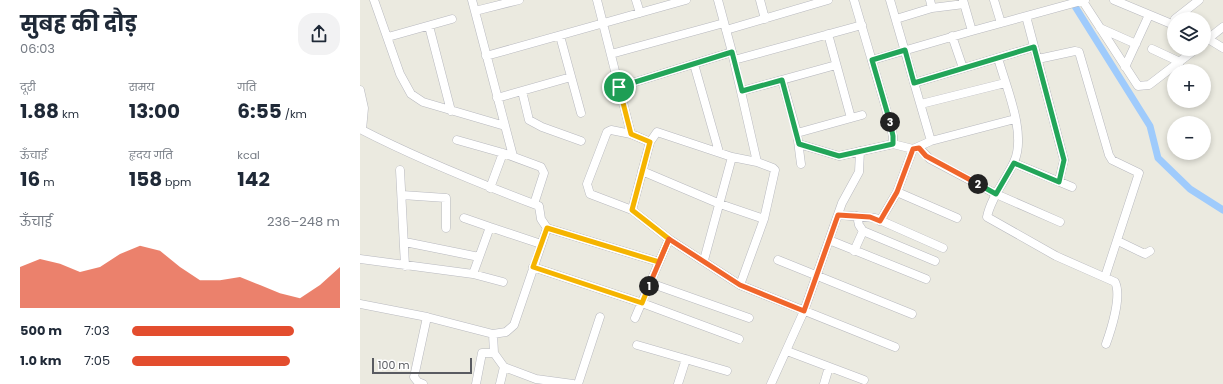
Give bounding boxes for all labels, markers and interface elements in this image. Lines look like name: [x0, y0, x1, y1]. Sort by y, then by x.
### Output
text: सुबह की दौड़: [20, 8, 137, 39]
map controls: [1167, 12, 1211, 160]
button: layers: [1167, 12, 1211, 56]
button: share: [298, 13, 340, 55]
text: 06:03: [20, 39, 55, 58]
button: +: [1167, 64, 1211, 108]
pin: [602, 70, 636, 104]
icon: arrive: [608, 76, 630, 98]
text: दूरी: [20, 79, 36, 95]
text: समय: [129, 79, 154, 95]
text: गति: [237, 79, 256, 95]
text: 1.88: [20, 97, 59, 125]
text: 13:00: [129, 97, 180, 125]
text: 6:55: [237, 97, 282, 125]
text: km: [59, 106, 79, 122]
text: /km: [282, 106, 307, 122]
pin: 3: [880, 112, 900, 132]
text: 3: [887, 114, 893, 130]
button: −: [1167, 116, 1211, 160]
text: ऊँचाई: [20, 147, 47, 163]
text: हृदय गति: [129, 147, 173, 163]
text: kcal: [237, 147, 260, 163]
text: 16: [20, 165, 40, 193]
text: 158: [129, 165, 162, 193]
text: 142: [237, 165, 270, 193]
text: m: [40, 174, 55, 190]
text: bpm: [162, 174, 191, 190]
pin: 2: [968, 174, 988, 194]
text: 2: [975, 176, 981, 192]
text: ऊँचाई: [20, 212, 52, 231]
text: 236–248 m: [267, 212, 340, 231]
pin: 1: [639, 276, 659, 296]
text: 1: [647, 278, 651, 294]
text: 500 m: [20, 321, 62, 340]
text: 7:03: [84, 321, 110, 340]
text: 1.0 km: [20, 351, 62, 370]
text: 7:05: [84, 351, 110, 370]
scale bar: [372, 356, 472, 375]
text: 100 m: [378, 357, 410, 373]

